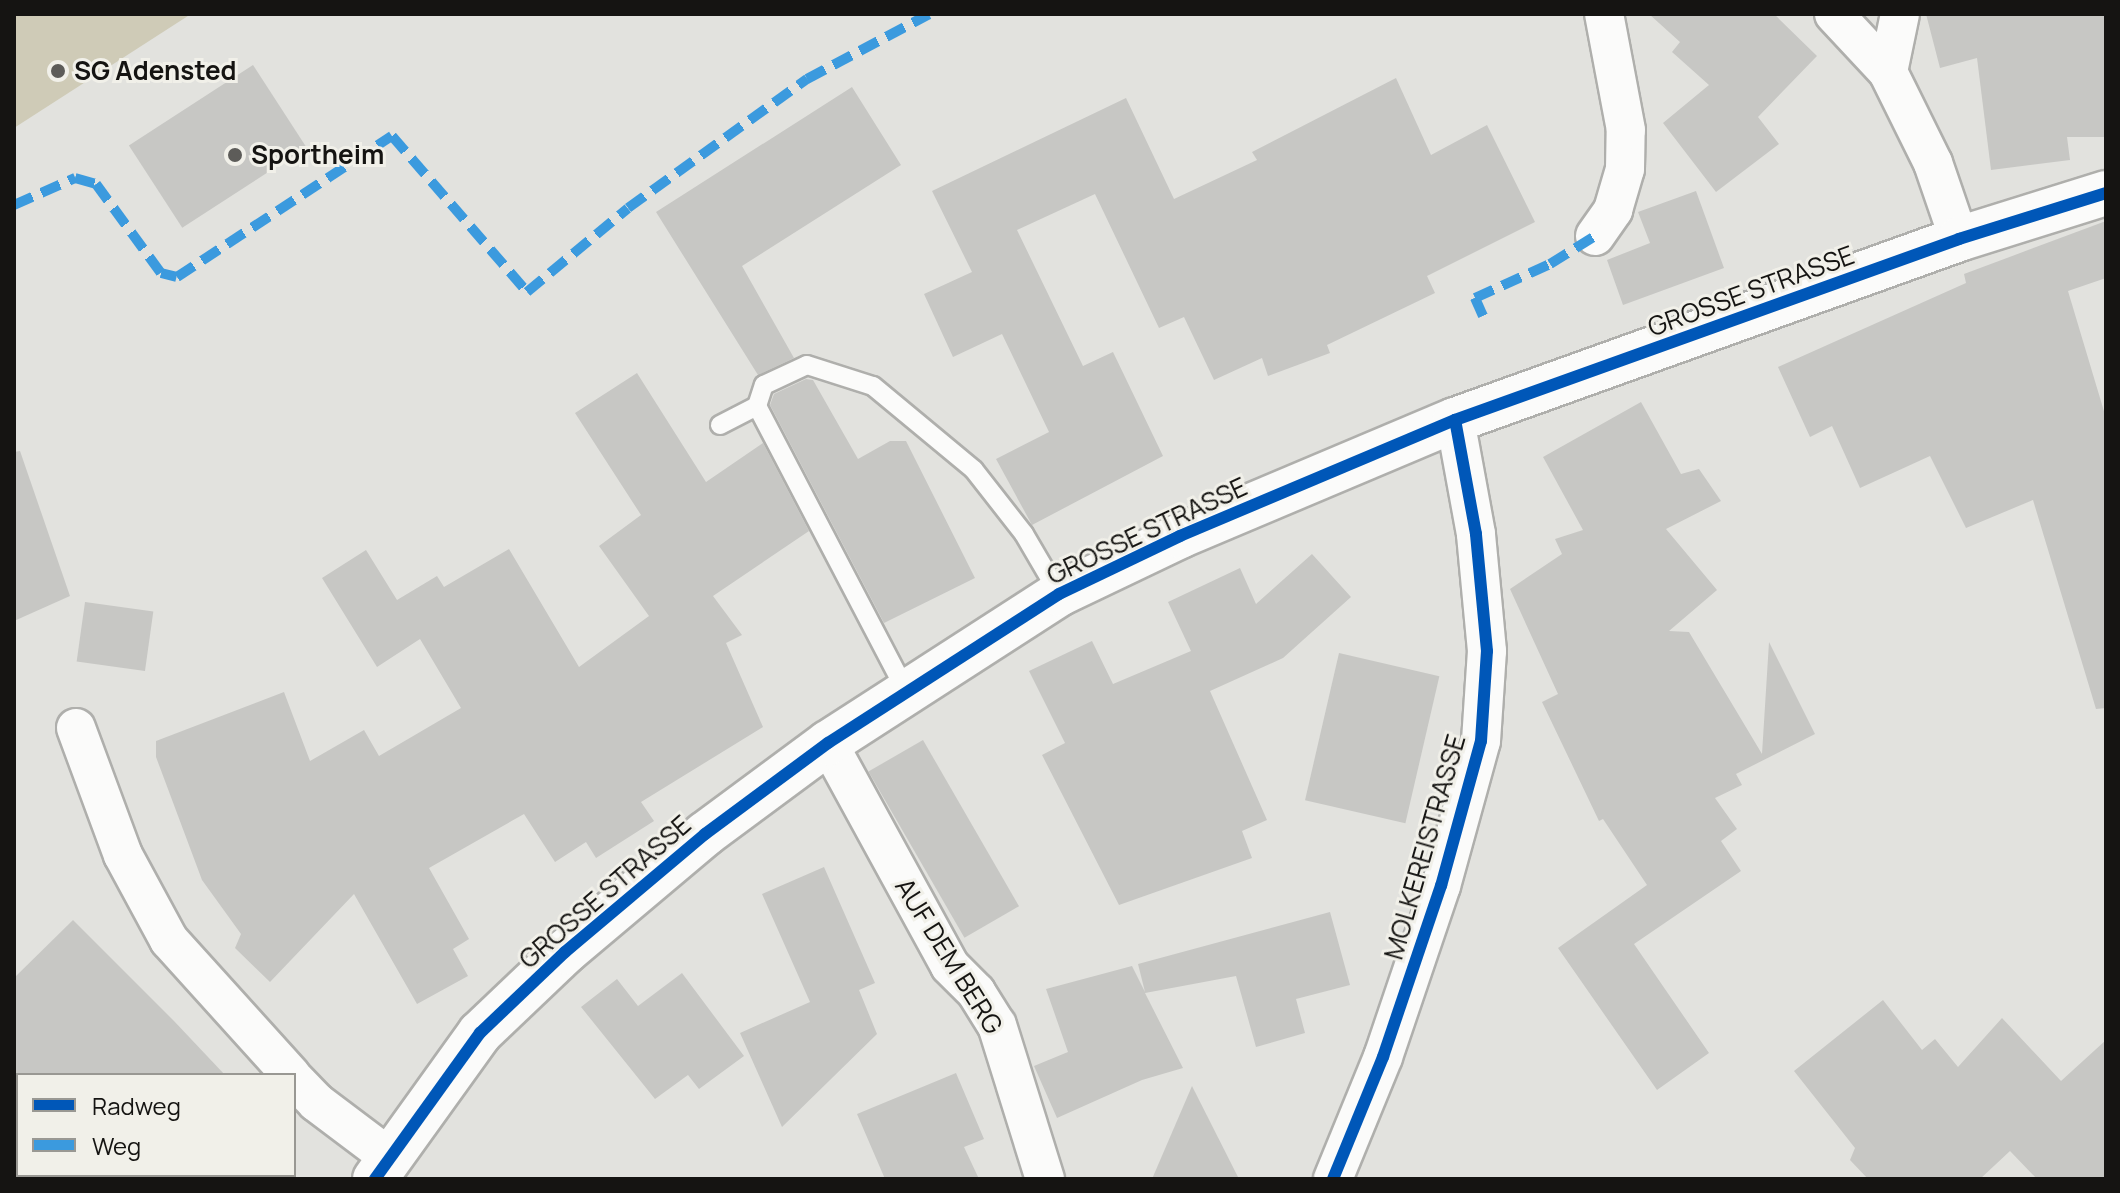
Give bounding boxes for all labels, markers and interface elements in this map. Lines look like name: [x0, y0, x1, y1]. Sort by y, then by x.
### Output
place label: SG Adensted: [74, 55, 237, 87]
marker: SG Adensted: [49, 62, 67, 80]
place label: Sportheim: [251, 139, 384, 171]
marker: Sportheim: [226, 146, 244, 164]
street label: GROSSE STRASSE: [1644, 239, 1858, 343]
street label: GROSSE STRASSE: [1042, 471, 1252, 591]
street label: MOLKEREISTRASSE: [1378, 731, 1472, 963]
street label: GROSSE STRASSE: [513, 809, 697, 975]
street label: AUF DEM BERG: [889, 873, 1009, 1039]
legend: [16, 1073, 296, 1177]
text: Radweg: [92, 1089, 181, 1122]
text: Weg: [92, 1129, 141, 1162]

